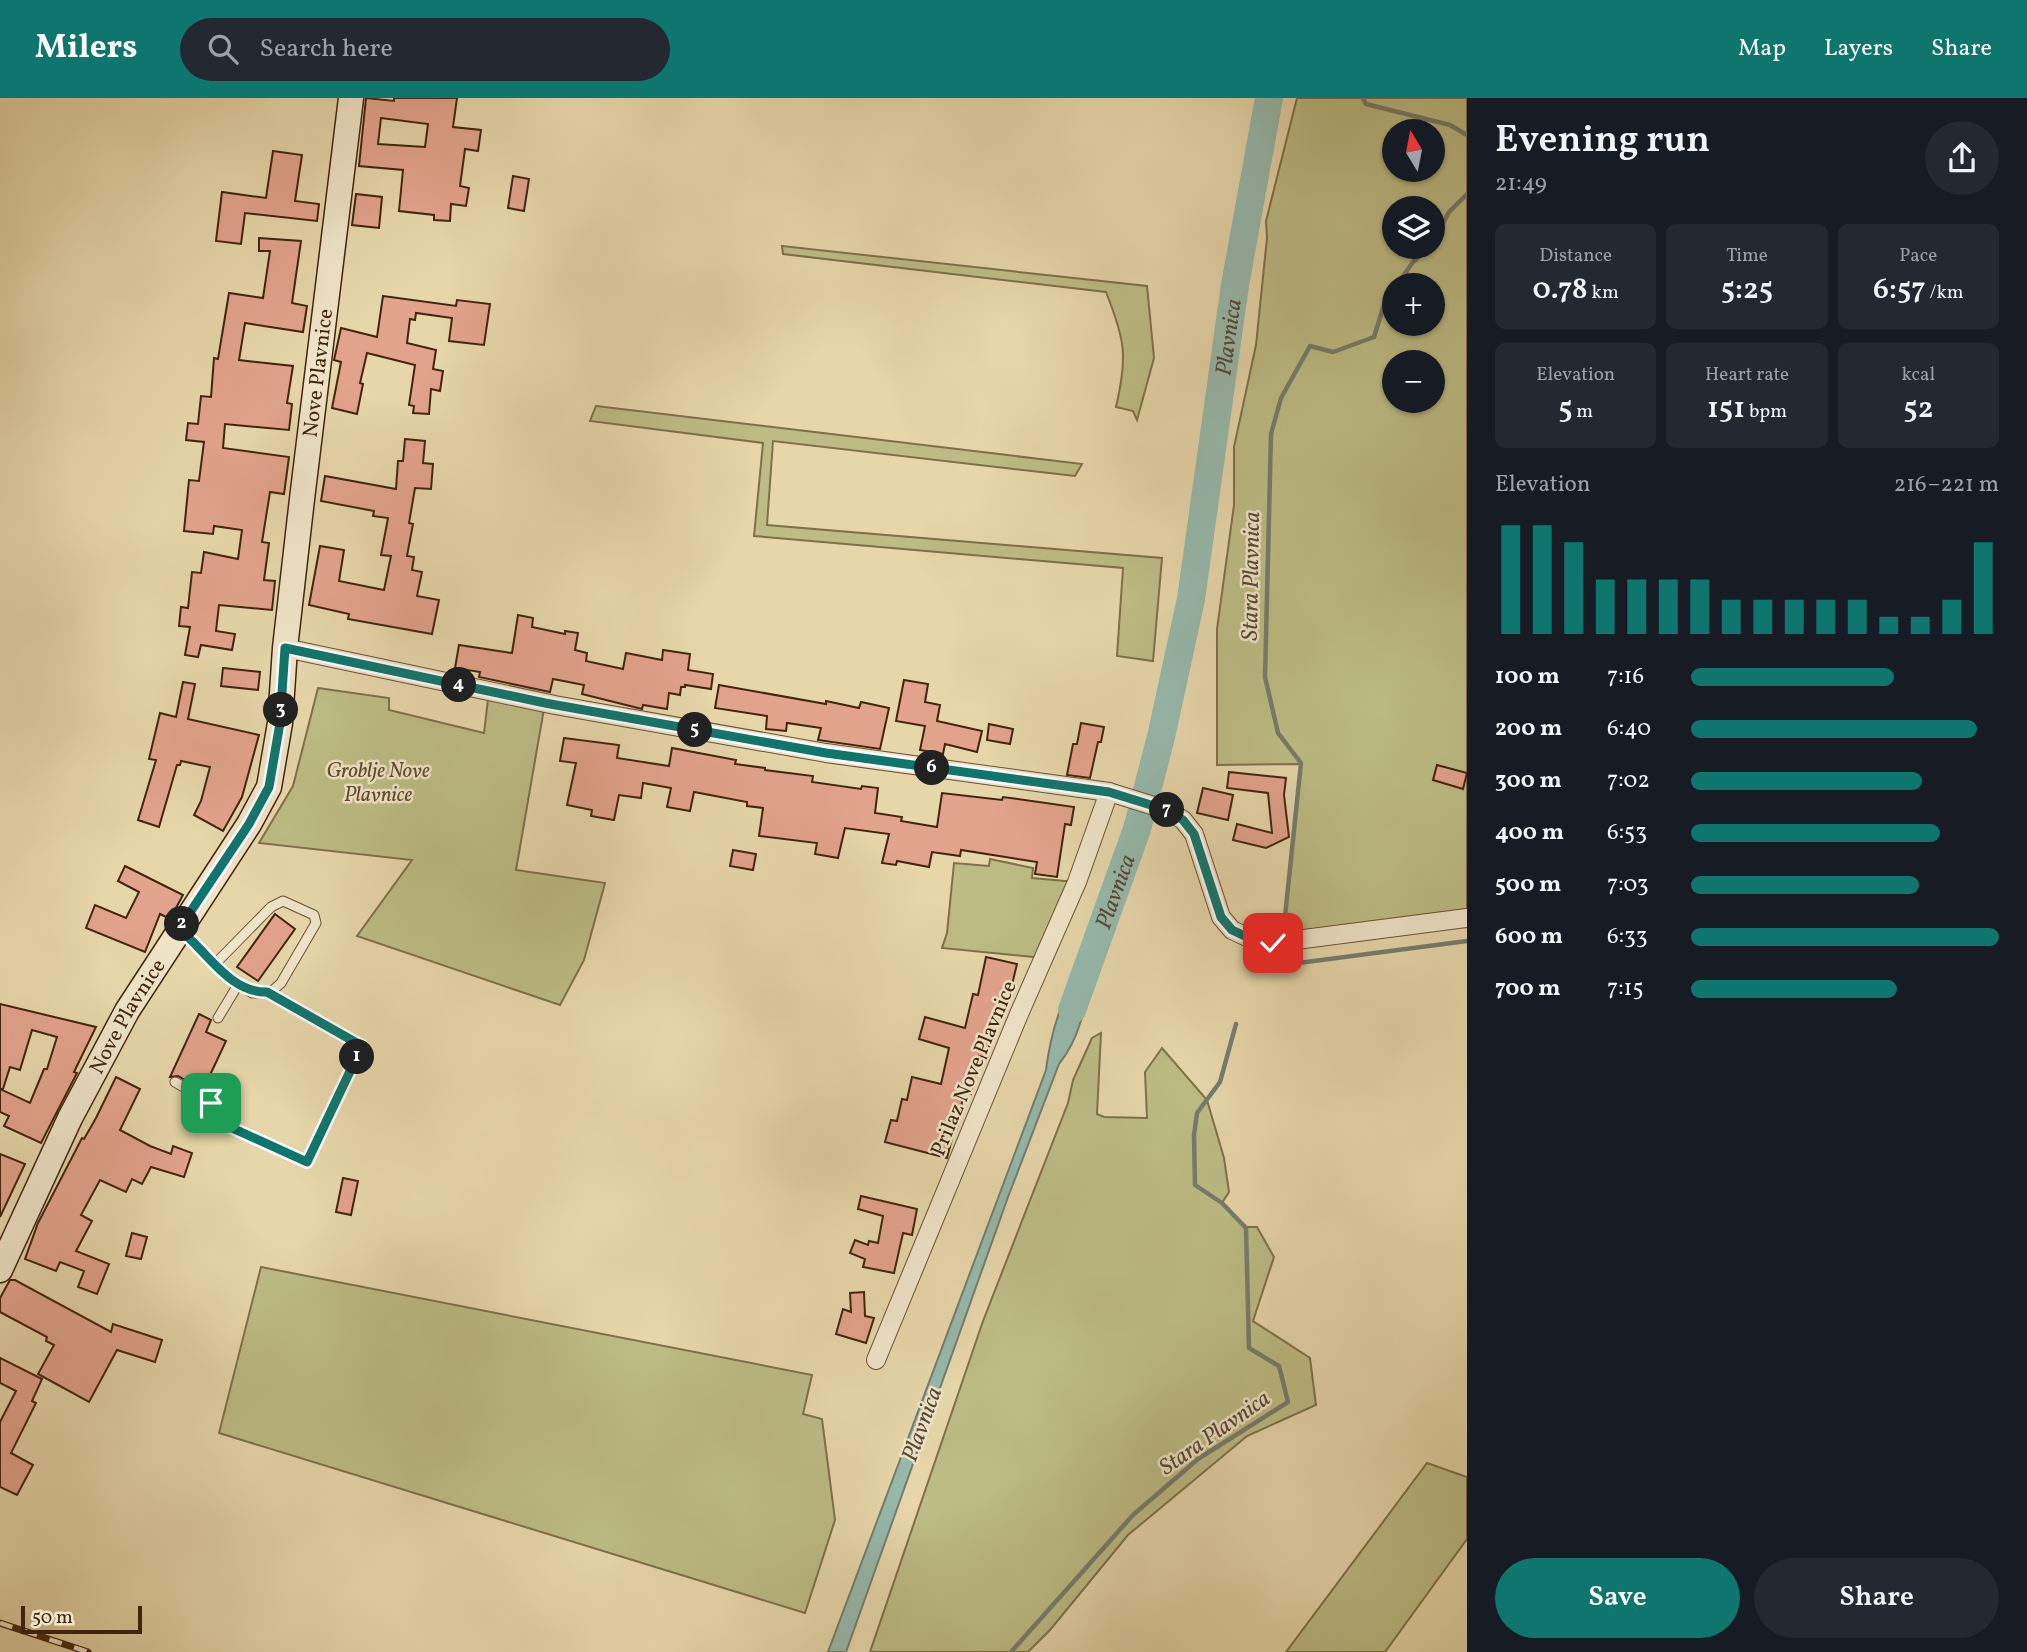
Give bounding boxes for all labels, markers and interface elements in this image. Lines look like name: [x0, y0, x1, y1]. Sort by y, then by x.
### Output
search box: [180, 18, 670, 81]
text: Milers: [35, 26, 138, 72]
icon: search: [204, 30, 242, 68]
text: Search here: [260, 31, 393, 67]
text: Map: [1738, 32, 1786, 66]
text: Layers: [1824, 32, 1893, 66]
text: Share: [1931, 32, 1992, 66]
text: Evening run: [1495, 115, 1710, 168]
north arrow: [1382, 119, 1446, 182]
map controls: [1382, 119, 1445, 413]
button: share: [1925, 121, 1999, 195]
text: 21:49: [1495, 168, 1547, 200]
button: layers: [1382, 196, 1445, 259]
text: Distance: [1539, 243, 1612, 269]
text: Time: [1726, 243, 1768, 269]
text: Pace: [1899, 243, 1937, 269]
text: 0.78: [1533, 269, 1588, 311]
text: 5:25: [1721, 269, 1773, 311]
text: 6:57: [1873, 269, 1926, 311]
button: +: [1382, 273, 1445, 336]
text: km: [1588, 280, 1619, 306]
text: /km: [1926, 280, 1964, 306]
water label: Plavnica: [1208, 297, 1251, 378]
street label: Nove Plavnice: [297, 307, 341, 439]
button: −: [1382, 350, 1445, 413]
text: Elevation: [1536, 362, 1615, 388]
text: Heart rate: [1705, 362, 1789, 388]
text: kcal: [1901, 362, 1935, 388]
text: 5: [1558, 388, 1573, 430]
text: 151: [1707, 388, 1745, 430]
text: 52: [1903, 388, 1933, 430]
text: m: [1573, 399, 1593, 425]
text: bpm: [1745, 399, 1787, 425]
text: Elevation: [1495, 469, 1591, 501]
text: 216–221 m: [1894, 469, 1999, 501]
water label: Stara Plavnica: [1235, 511, 1269, 641]
text: 100 m: [1495, 661, 1560, 693]
text: 7:16: [1607, 661, 1644, 693]
pin: 4: [442, 668, 476, 702]
text: 4: [453, 671, 464, 697]
pin: 3: [264, 692, 298, 728]
text: 3: [276, 696, 285, 722]
pin: 5: [678, 712, 712, 748]
text: 200 m: [1495, 713, 1562, 745]
text: 6:40: [1607, 713, 1651, 745]
text: 5: [690, 716, 699, 742]
pin: 6: [914, 750, 950, 786]
text: 6: [926, 754, 937, 780]
park label: Groblje Nove Plavnice: [326, 757, 430, 810]
text: 300 m: [1495, 765, 1562, 797]
text: 7:02: [1607, 765, 1650, 797]
pin: 7: [1150, 792, 1184, 828]
text: 7: [1162, 796, 1171, 822]
text: 400 m: [1495, 817, 1564, 849]
text: 6:53: [1607, 817, 1647, 849]
water label: Plavnica: [1088, 850, 1145, 934]
text: 500 m: [1495, 869, 1561, 901]
text: 7:03: [1607, 869, 1649, 901]
pin: 2: [164, 906, 200, 942]
text: 2: [177, 910, 186, 936]
pin: [1243, 913, 1303, 973]
text: 600 m: [1495, 921, 1563, 953]
text: 6:33: [1607, 921, 1648, 953]
icon: check: [1254, 924, 1292, 962]
street label: Nove Plavnice: [83, 954, 173, 1080]
text: 700 m: [1495, 973, 1561, 1005]
text: 7:15: [1607, 973, 1644, 1005]
street label: Prilaz Nove Plavnice: [924, 976, 1024, 1161]
pin: 1: [340, 1040, 374, 1074]
text: 1: [353, 1043, 360, 1069]
pin: [181, 1073, 241, 1133]
icon: arrive: [192, 1084, 230, 1122]
water label: Plavnica: [895, 1383, 951, 1466]
water label: Stara Plavnica: [1153, 1383, 1277, 1484]
button: Save: [1495, 1558, 1740, 1638]
button: Share: [1754, 1558, 1999, 1638]
scale bar: [21, 1603, 142, 1635]
text: 50 m: [32, 1605, 73, 1631]

